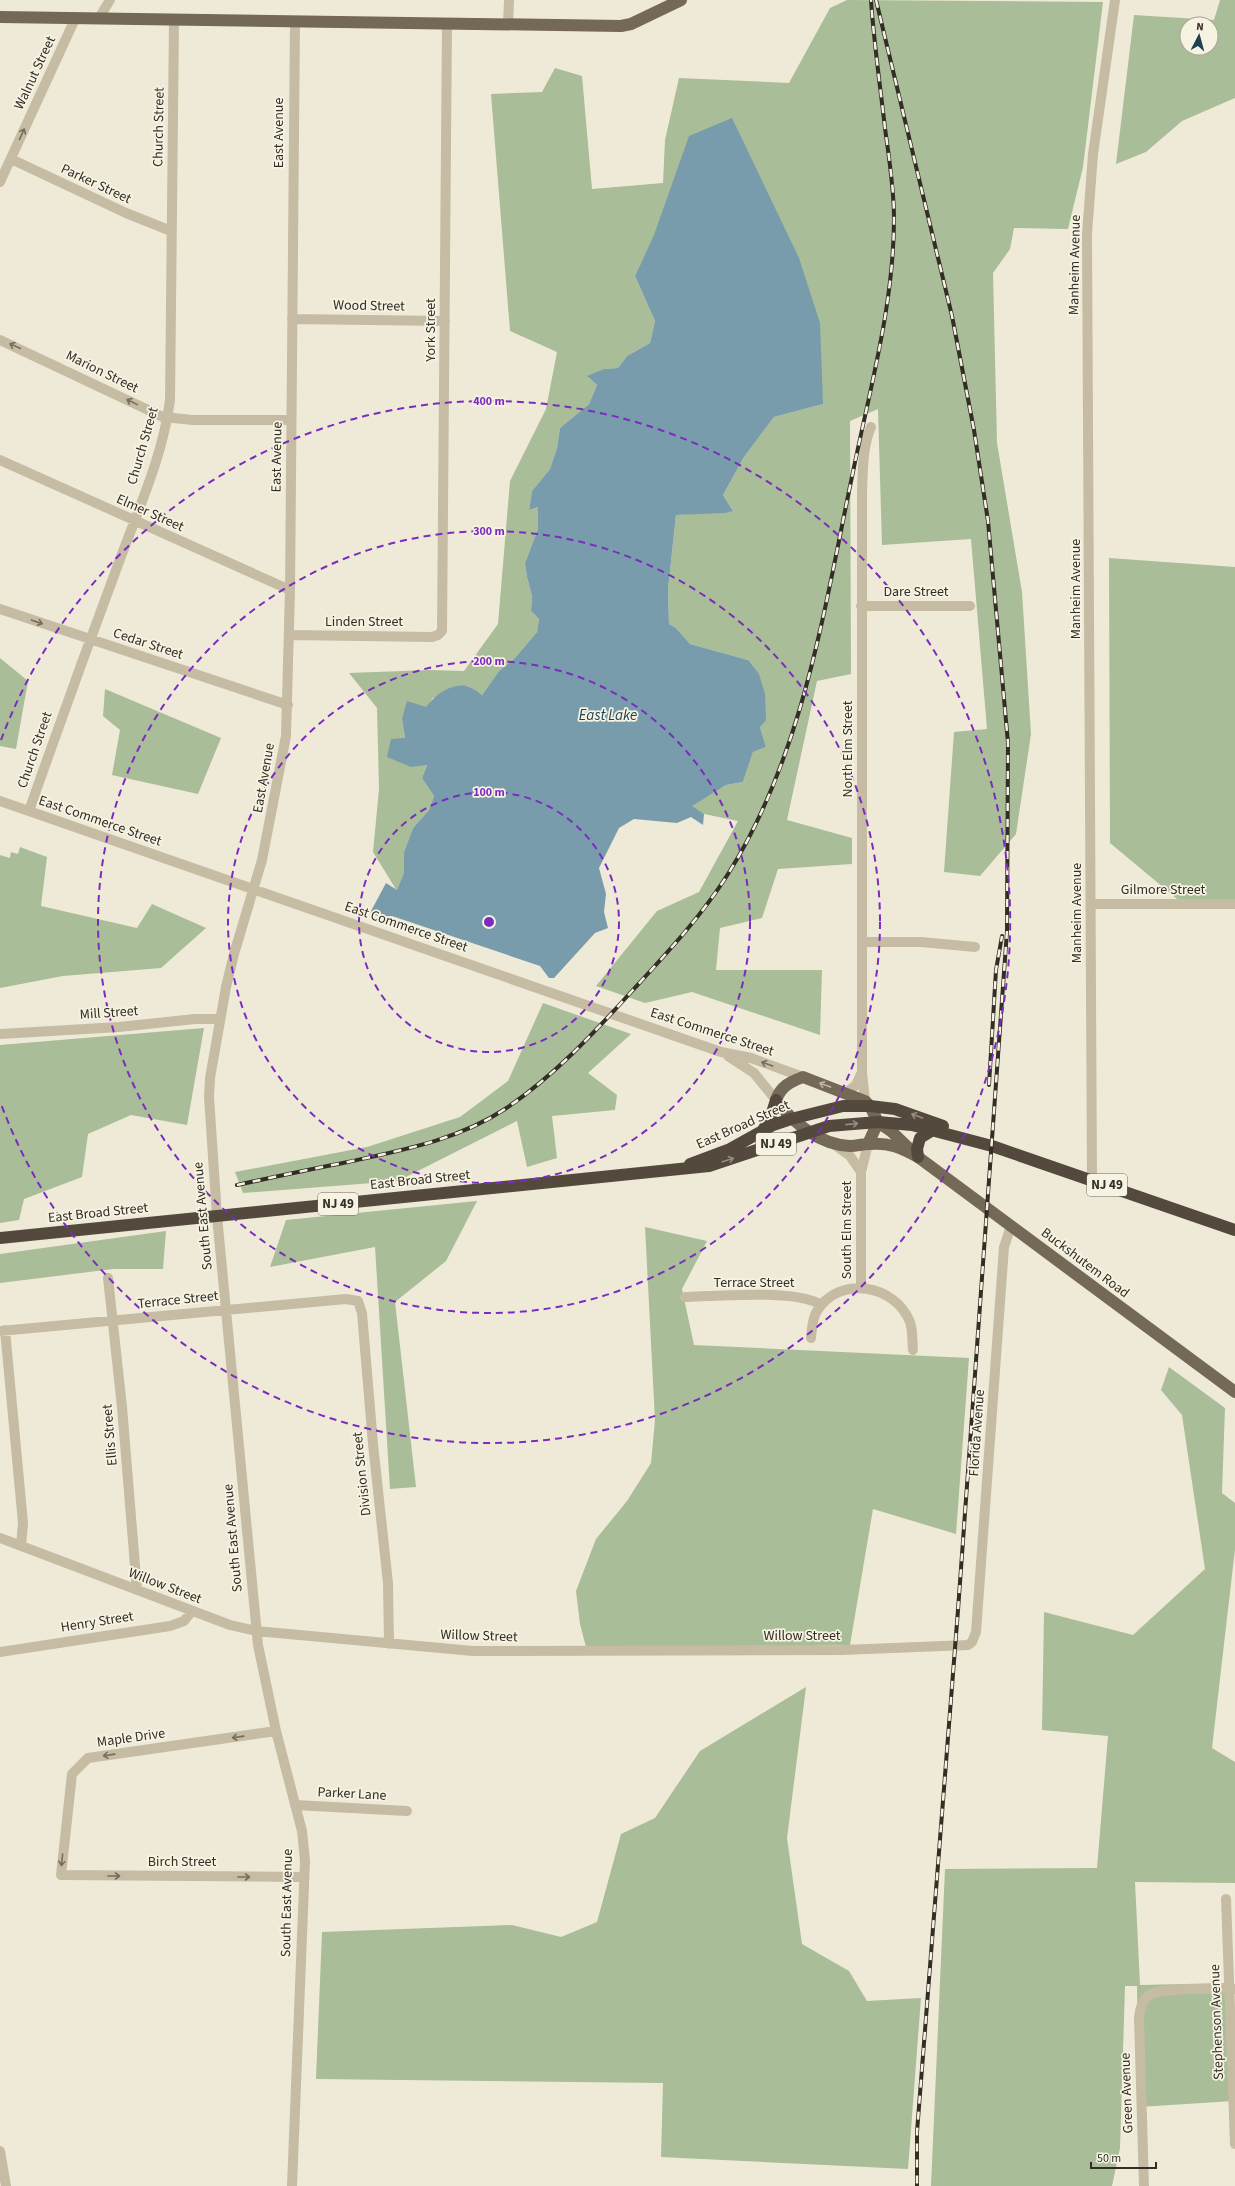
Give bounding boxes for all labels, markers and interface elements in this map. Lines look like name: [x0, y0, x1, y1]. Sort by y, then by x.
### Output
north arrow: [1179, 16, 1219, 56]
text: N: [1196, 19, 1204, 34]
street label: Walnut Street: [9, 33, 61, 113]
street label: Church Street: [148, 87, 170, 167]
street label: East Avenue: [269, 98, 289, 168]
one-way arrow: [19, 129, 26, 141]
street label: Parker Street: [58, 159, 135, 209]
street label: Manheim Avenue: [1064, 215, 1086, 315]
street label: Wood Street: [333, 295, 405, 317]
street label: York Street: [421, 298, 441, 363]
one-way arrow: [9, 342, 21, 349]
street label: Marion Street: [62, 346, 142, 398]
text: 400 m: [473, 393, 505, 410]
one-way arrow: [127, 398, 139, 405]
street label: Church Street: [122, 405, 164, 487]
street label: East Avenue: [266, 421, 288, 493]
street label: Elmer Street: [113, 489, 187, 537]
text: 300 m: [473, 523, 505, 540]
street label: Manheim Avenue: [1066, 539, 1086, 639]
street label: Dare Street: [883, 582, 949, 602]
street label: Linden Street: [325, 612, 403, 632]
one-way arrow: [31, 618, 43, 626]
street label: Cedar Street: [110, 623, 186, 665]
text: 200 m: [473, 653, 505, 670]
street label: North Elm Street: [838, 700, 858, 798]
water label: East Lake: [579, 705, 637, 726]
street label: Church Street: [13, 709, 58, 791]
street label: East Avenue: [248, 741, 280, 815]
text: 100 m: [473, 784, 505, 801]
street label: East Commerce Street: [36, 791, 164, 852]
street label: Manheim Avenue: [1067, 863, 1087, 963]
street label: Gilmore Street: [1121, 880, 1205, 900]
street label: East Commerce Street: [342, 897, 470, 958]
centre of rings: [482, 915, 496, 929]
street label: Mill Street: [79, 1001, 139, 1025]
street label: East Commerce Street: [648, 1003, 777, 1062]
one-way arrow: [761, 1059, 773, 1067]
one-way arrow: [819, 1080, 831, 1088]
street label: East Broad Street: [693, 1095, 793, 1155]
one-way arrow: [910, 1112, 923, 1119]
one-way arrow: [845, 1120, 858, 1128]
road number: NJ 49: [756, 1133, 796, 1155]
one-way arrow: [721, 1156, 734, 1163]
street label: South East Avenue: [188, 1161, 218, 1271]
street label: East Broad Street: [369, 1165, 471, 1195]
road number: NJ 49: [1087, 1174, 1127, 1196]
street label: South Elm Street: [837, 1181, 857, 1279]
road number: NJ 49: [318, 1193, 358, 1215]
street label: East Broad Street: [47, 1198, 149, 1228]
street label: Buckshutem Road: [1037, 1223, 1133, 1303]
street label: Terrace Street: [714, 1273, 795, 1293]
street label: Terrace Street: [137, 1286, 220, 1314]
street label: Florida Avenue: [964, 1389, 990, 1477]
street label: Ellis Street: [97, 1403, 123, 1467]
street label: Division Street: [348, 1431, 376, 1517]
street label: South East Avenue: [218, 1483, 248, 1593]
street label: Willow Street: [125, 1563, 205, 1609]
street label: Henry Street: [59, 1606, 135, 1638]
street label: Willow Street: [440, 1625, 518, 1647]
street label: Willow Street: [763, 1626, 841, 1646]
street label: Maple Drive: [96, 1723, 166, 1753]
one-way arrow: [232, 1733, 245, 1741]
one-way arrow: [103, 1751, 116, 1759]
street label: Parker Lane: [317, 1782, 387, 1806]
street label: South East Avenue: [276, 1849, 298, 1957]
street label: Birch Street: [148, 1852, 216, 1872]
one-way arrow: [59, 1853, 66, 1866]
one-way arrow: [107, 1872, 120, 1880]
one-way arrow: [237, 1873, 250, 1881]
street label: Stephenson Avenue: [1205, 1964, 1229, 2080]
street label: Green Avenue: [1116, 2052, 1138, 2134]
scale bar: [1091, 2144, 1156, 2170]
text: 50 m: [1097, 2150, 1121, 2167]

